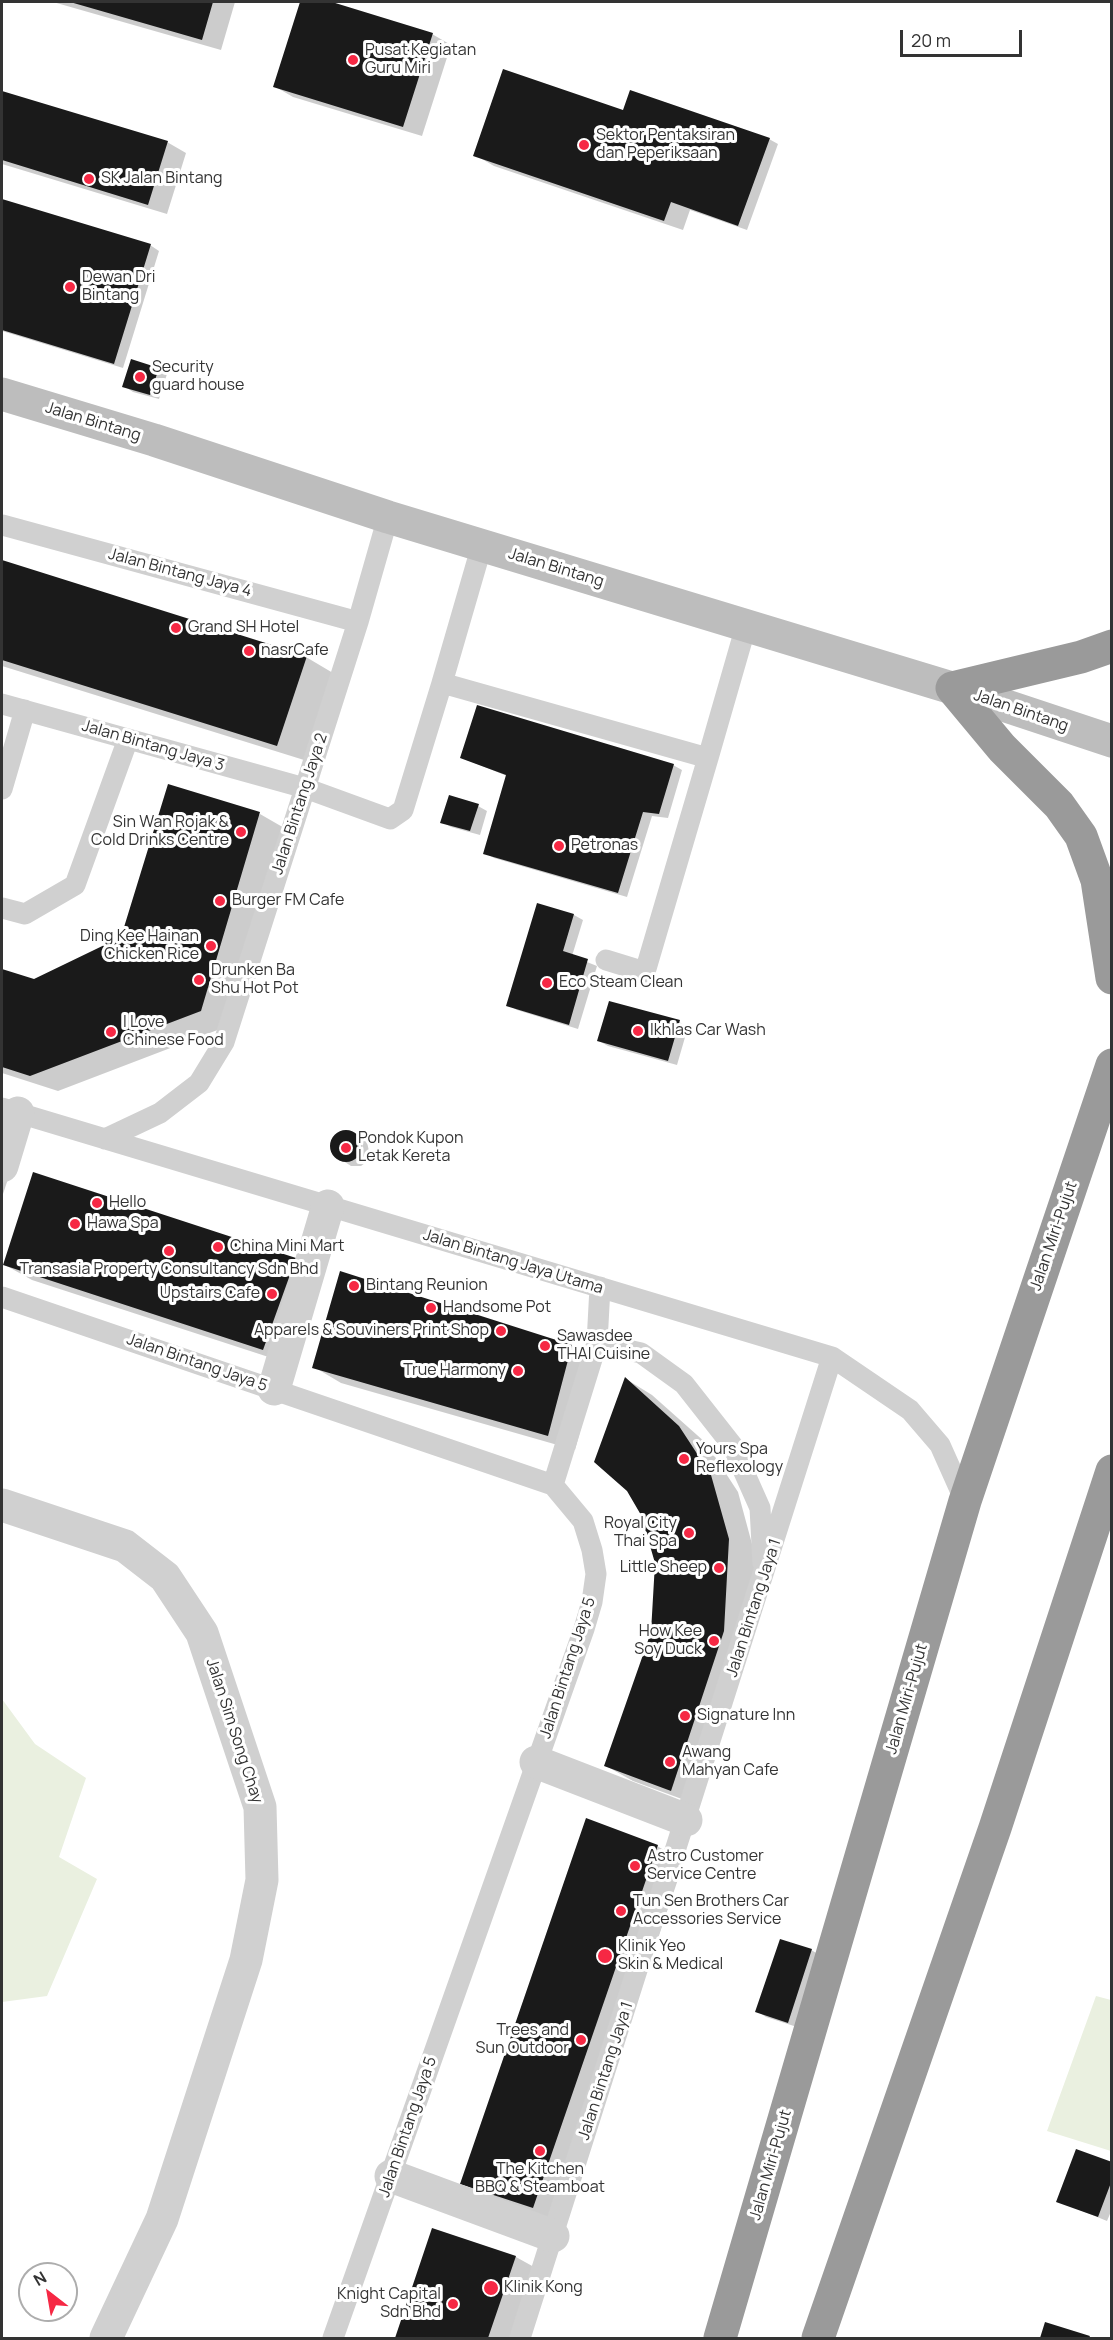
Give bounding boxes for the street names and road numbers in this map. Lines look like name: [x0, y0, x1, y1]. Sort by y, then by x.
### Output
street label: Jalan Bintang: [43, 398, 143, 446]
street label: Jalan Bintang: [506, 544, 606, 592]
street label: Jalan Bintang Jaya 4: [106, 545, 254, 601]
street label: Jalan Bintang: [971, 686, 1071, 736]
street label: Jalan Bintang Jaya 3: [80, 717, 226, 775]
street label: Jalan Bintang Jaya 2: [268, 731, 332, 877]
street label: Jalan Miri-Pujut: [1026, 1179, 1082, 1293]
street label: Jalan Bintang Jaya Utama: [421, 1225, 605, 1299]
street label: Jalan Bintang Jaya 5: [124, 1330, 270, 1396]
street label: Jalan Bintang Jaya 1: [723, 1536, 785, 1680]
street label: Jalan Bintang Jaya 5: [536, 1595, 600, 1741]
street label: Jalan Miri-Pujut: [882, 1642, 932, 1756]
street label: Jalan Sim Song Chay: [201, 1656, 267, 1806]
street label: Jalan Bintang Jaya 1: [575, 1999, 637, 2143]
street label: Jalan Bintang Jaya 5: [375, 2054, 441, 2200]
street label: Jalan Miri-Pujut: [746, 2108, 796, 2222]

